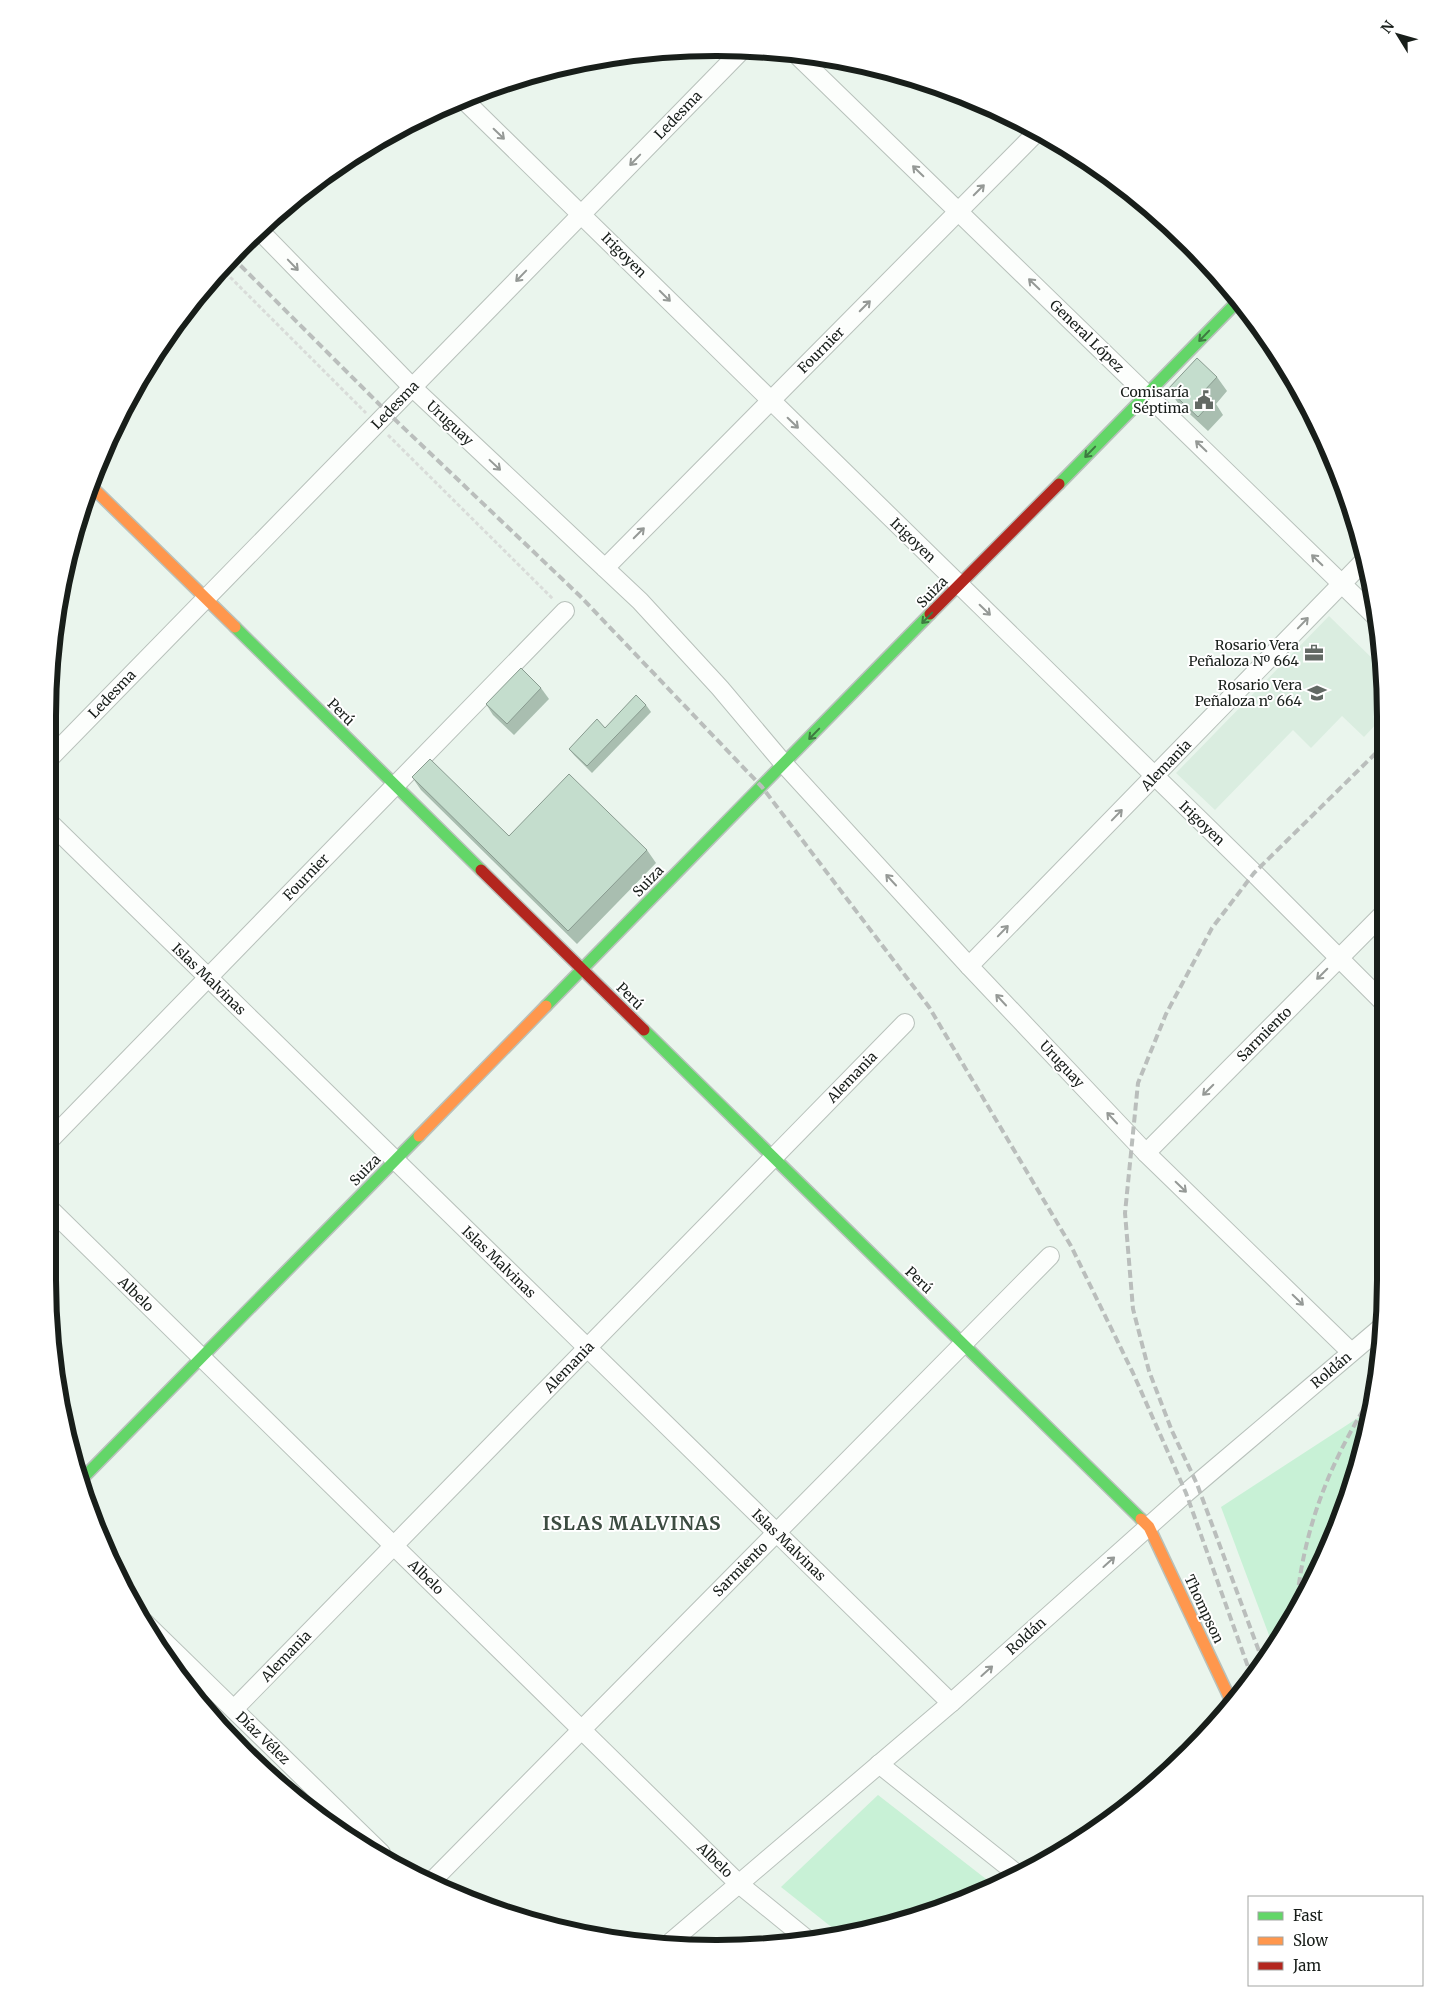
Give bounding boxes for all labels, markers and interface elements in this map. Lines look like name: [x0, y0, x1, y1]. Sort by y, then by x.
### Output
north arrow: [1373, 10, 1423, 60]
text: N: [1377, 17, 1398, 37]
street label: Ledesma: [651, 87, 706, 143]
one-way arrow: [493, 128, 505, 140]
one-way arrow: [629, 153, 641, 166]
one-way arrow: [911, 165, 924, 177]
one-way arrow: [973, 184, 985, 196]
street label: Irigoyen: [598, 229, 650, 281]
one-way arrow: [287, 259, 299, 272]
one-way arrow: [515, 269, 527, 282]
one-way arrow: [1028, 278, 1040, 290]
one-way arrow: [659, 290, 672, 302]
street label: General López: [1046, 296, 1128, 376]
one-way arrow: [859, 300, 871, 312]
street label: Fournier: [794, 323, 848, 377]
one-way arrow: [1198, 330, 1210, 342]
street label: Ledesma: [368, 377, 423, 433]
place label: Comisaría Séptima: [1120, 383, 1189, 417]
public building icon: Comisaría Séptima: [1193, 389, 1215, 411]
street label: Uruguay: [423, 397, 478, 450]
one-way arrow: [787, 417, 800, 429]
one-way arrow: [1194, 440, 1207, 452]
one-way arrow: [1084, 446, 1096, 458]
one-way arrow: [489, 459, 502, 471]
street label: Irigoyen: [886, 514, 940, 566]
one-way arrow: [633, 527, 646, 539]
one-way arrow: [1311, 554, 1323, 566]
street label: Suiza: [913, 572, 952, 611]
one-way arrow: [978, 604, 991, 616]
one-way arrow: [921, 612, 933, 624]
one-way arrow: [1297, 617, 1310, 629]
place label: Rosario Vera Peñaloza Nº 664: [1189, 636, 1299, 670]
office icon: Rosario Vera Peñaloza Nº 664: [1303, 642, 1325, 664]
street label: Ledesma: [85, 666, 140, 722]
place label: Rosario Vera Peñaloza n° 664: [1195, 676, 1302, 710]
school or university icon: Rosario Vera Peñaloza n° 664: [1306, 682, 1328, 704]
street label: Perú: [324, 695, 359, 730]
one-way arrow: [808, 728, 820, 741]
street label: Alemania: [1136, 735, 1195, 795]
street label: Irigoyen: [1175, 797, 1229, 849]
one-way arrow: [1111, 808, 1123, 821]
street label: Fournier: [279, 850, 333, 904]
street label: Suiza: [629, 861, 668, 900]
one-way arrow: [885, 874, 897, 887]
one-way arrow: [997, 925, 1009, 937]
street label: Islas Malvinas: [168, 939, 250, 1019]
one-way arrow: [1316, 968, 1329, 980]
street label: Perú: [613, 979, 648, 1014]
one-way arrow: [995, 993, 1007, 1006]
street label: Sarmiento: [1233, 1003, 1295, 1065]
street label: Uruguay: [1036, 1037, 1089, 1092]
street label: Alemania: [822, 1047, 881, 1107]
one-way arrow: [1202, 1084, 1215, 1096]
one-way arrow: [1106, 1112, 1118, 1124]
street label: Suiza: [346, 1150, 385, 1189]
one-way arrow: [1175, 1181, 1187, 1193]
street label: Islas Malvinas: [458, 1222, 540, 1302]
street label: Perú: [902, 1263, 937, 1297]
street label: Albelo: [114, 1272, 158, 1315]
one-way arrow: [1291, 1294, 1303, 1306]
street label: Alemania: [539, 1337, 598, 1397]
street label: Roldán: [1307, 1348, 1355, 1392]
street label: Islas Malvinas: [748, 1505, 830, 1585]
district label: ISLAS MALVINAS: [542, 1511, 722, 1535]
street label: Sarmiento: [709, 1538, 771, 1600]
street label: Albelo: [404, 1555, 448, 1598]
one-way arrow: [1102, 1557, 1115, 1568]
street label: Thompson: [1180, 1572, 1228, 1646]
street label: Roldán: [1002, 1613, 1050, 1659]
street label: Alemania: [256, 1626, 315, 1686]
one-way arrow: [981, 1665, 994, 1676]
street label: Díaz Vélez: [232, 1708, 294, 1769]
street label: Albelo: [693, 1838, 737, 1881]
legend: [1248, 1896, 1423, 1986]
text: Fast: [1293, 1906, 1323, 1925]
text: Slow: [1293, 1931, 1328, 1950]
text: Jam: [1292, 1956, 1321, 1975]

